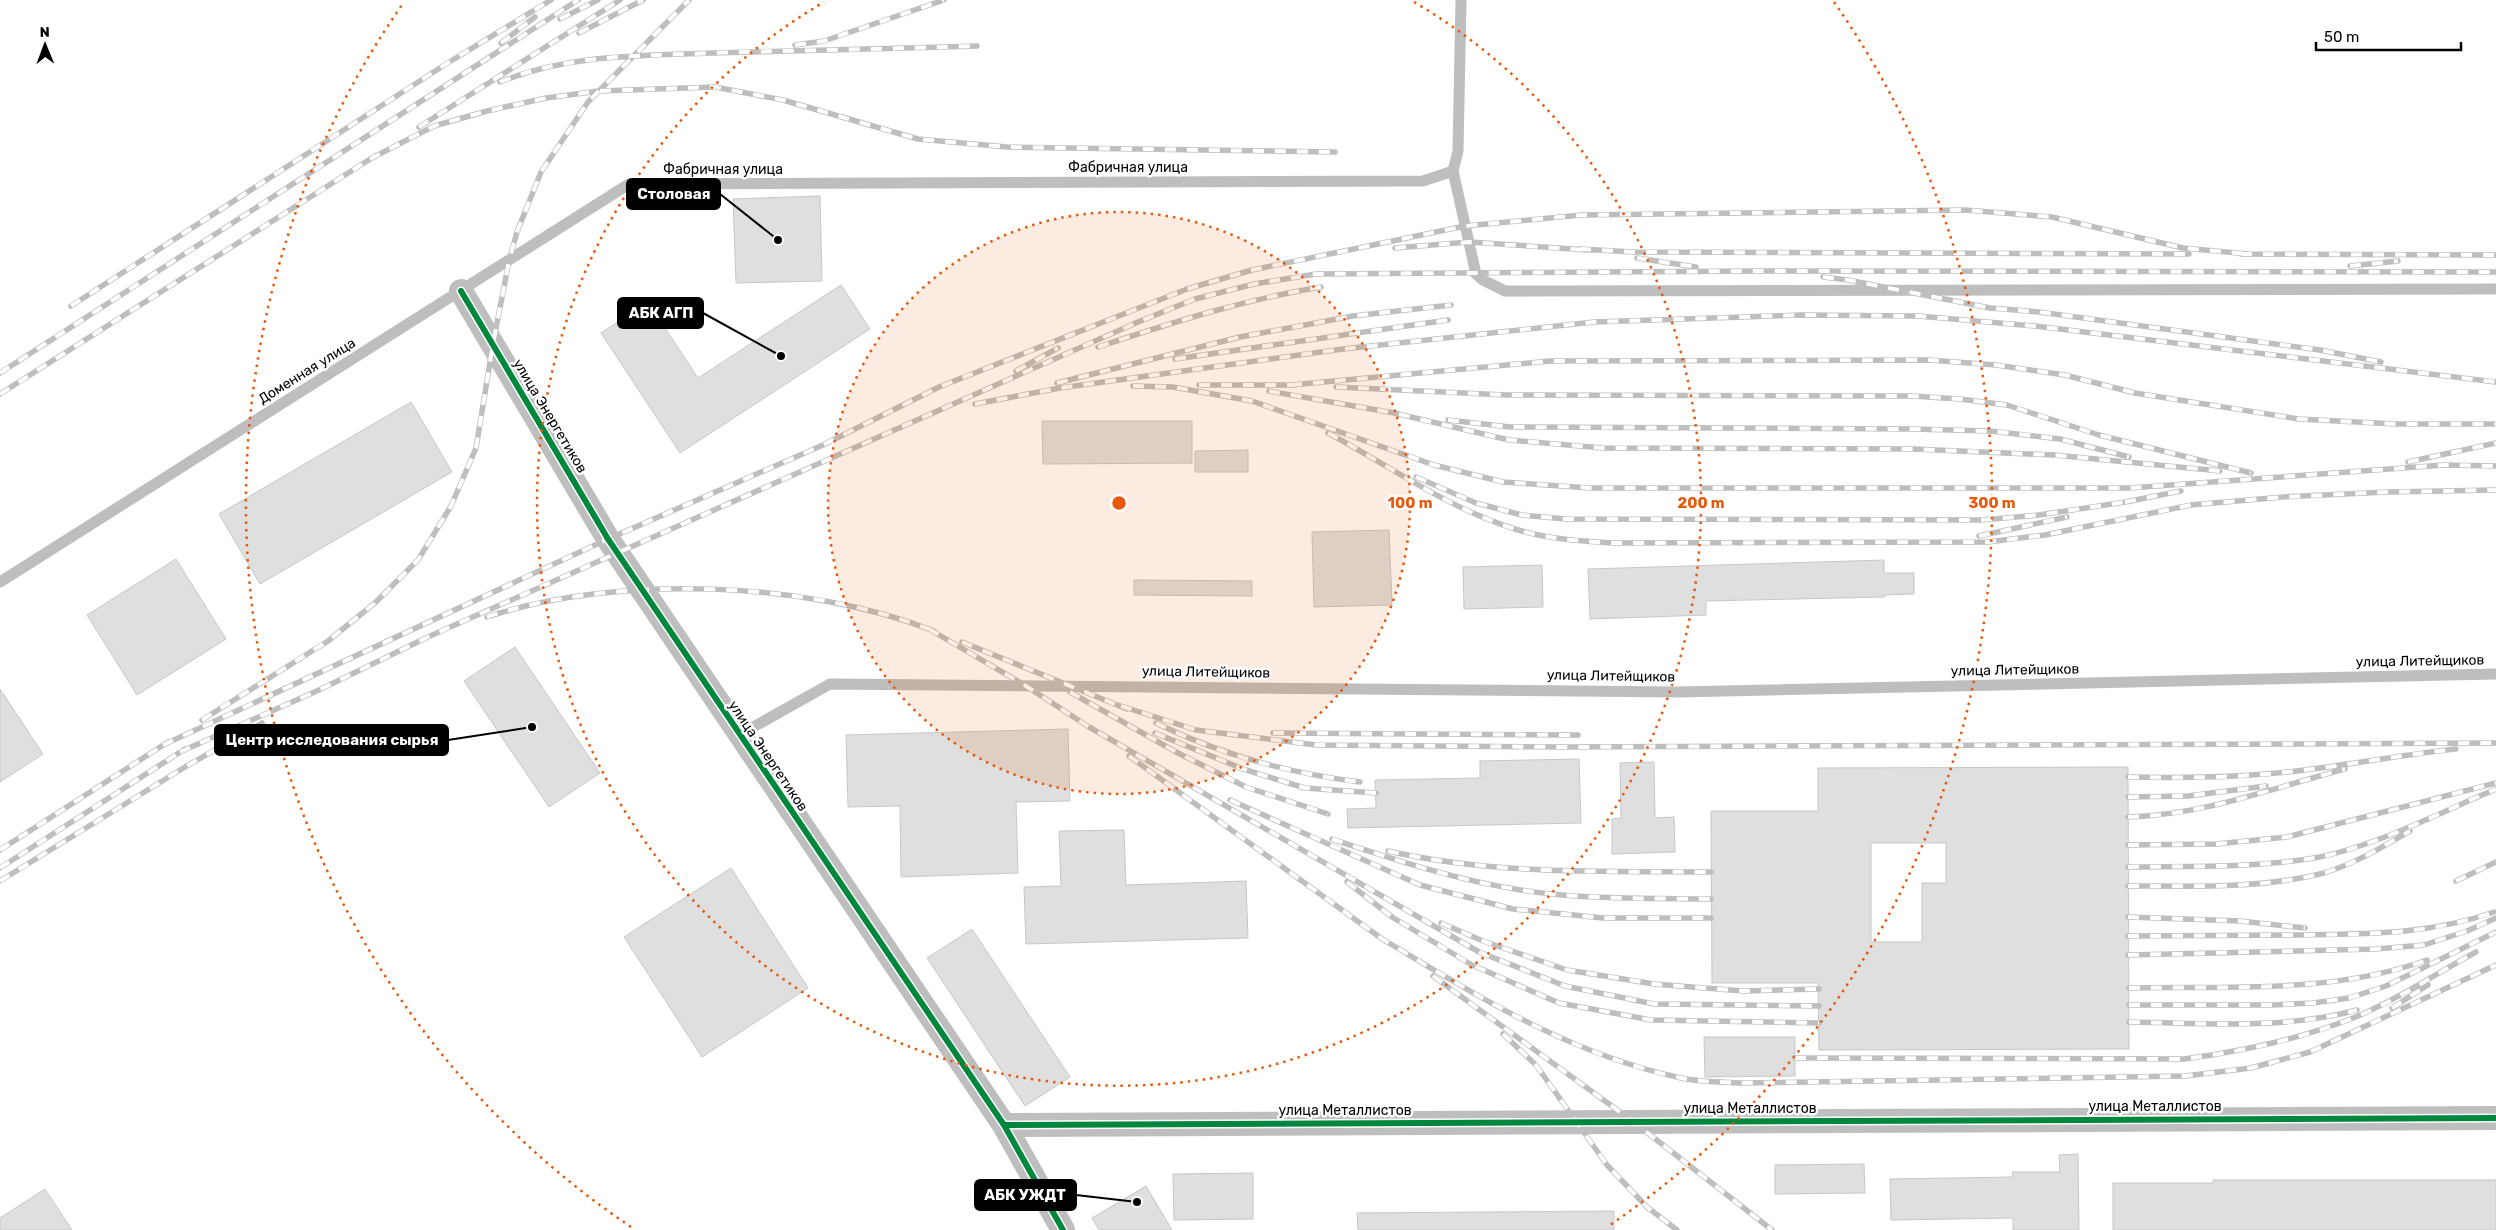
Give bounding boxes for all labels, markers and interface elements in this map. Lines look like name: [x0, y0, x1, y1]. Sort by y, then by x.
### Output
north arrow: [20, 20, 70, 70]
scale bar: [2316, 20, 2461, 52]
text: N: [40, 24, 50, 41]
text: 50 m: [2324, 28, 2359, 46]
street label: Фабричная улица: [1068, 159, 1188, 176]
street label: Фабричная улица: [663, 161, 783, 178]
callout: Столовая: [627, 179, 720, 209]
text: Столовая: [637, 185, 711, 203]
callout: АБК АГП: [618, 298, 703, 328]
text: АБК АГП: [629, 304, 693, 322]
street label: Доменная улица: [255, 334, 359, 408]
street label: улица Энергетиков: [509, 356, 591, 476]
centre of rings: [1110, 494, 1128, 512]
text: 100 m: [1388, 494, 1432, 512]
text: 200 m: [1677, 494, 1725, 512]
text: 300 m: [1968, 494, 2016, 512]
street label: улица Литейщиков: [2356, 651, 2485, 671]
street label: улица Литейщиков: [1951, 660, 2080, 680]
street label: улица Литейщиков: [1142, 662, 1271, 682]
street label: улица Литейщиков: [1547, 666, 1676, 686]
street label: улица Энергетиков: [725, 697, 811, 815]
callout: Центр исследования сырья: [215, 725, 448, 755]
text: Центр исследования сырья: [225, 731, 439, 749]
street label: улица Металлистов: [2088, 1098, 2222, 1115]
street label: улица Металлистов: [1683, 1100, 1817, 1117]
street label: улица Металлистов: [1278, 1102, 1412, 1119]
callout: АБК УЖДТ: [975, 1180, 1076, 1210]
text: АБК УЖДТ: [984, 1186, 1066, 1204]

